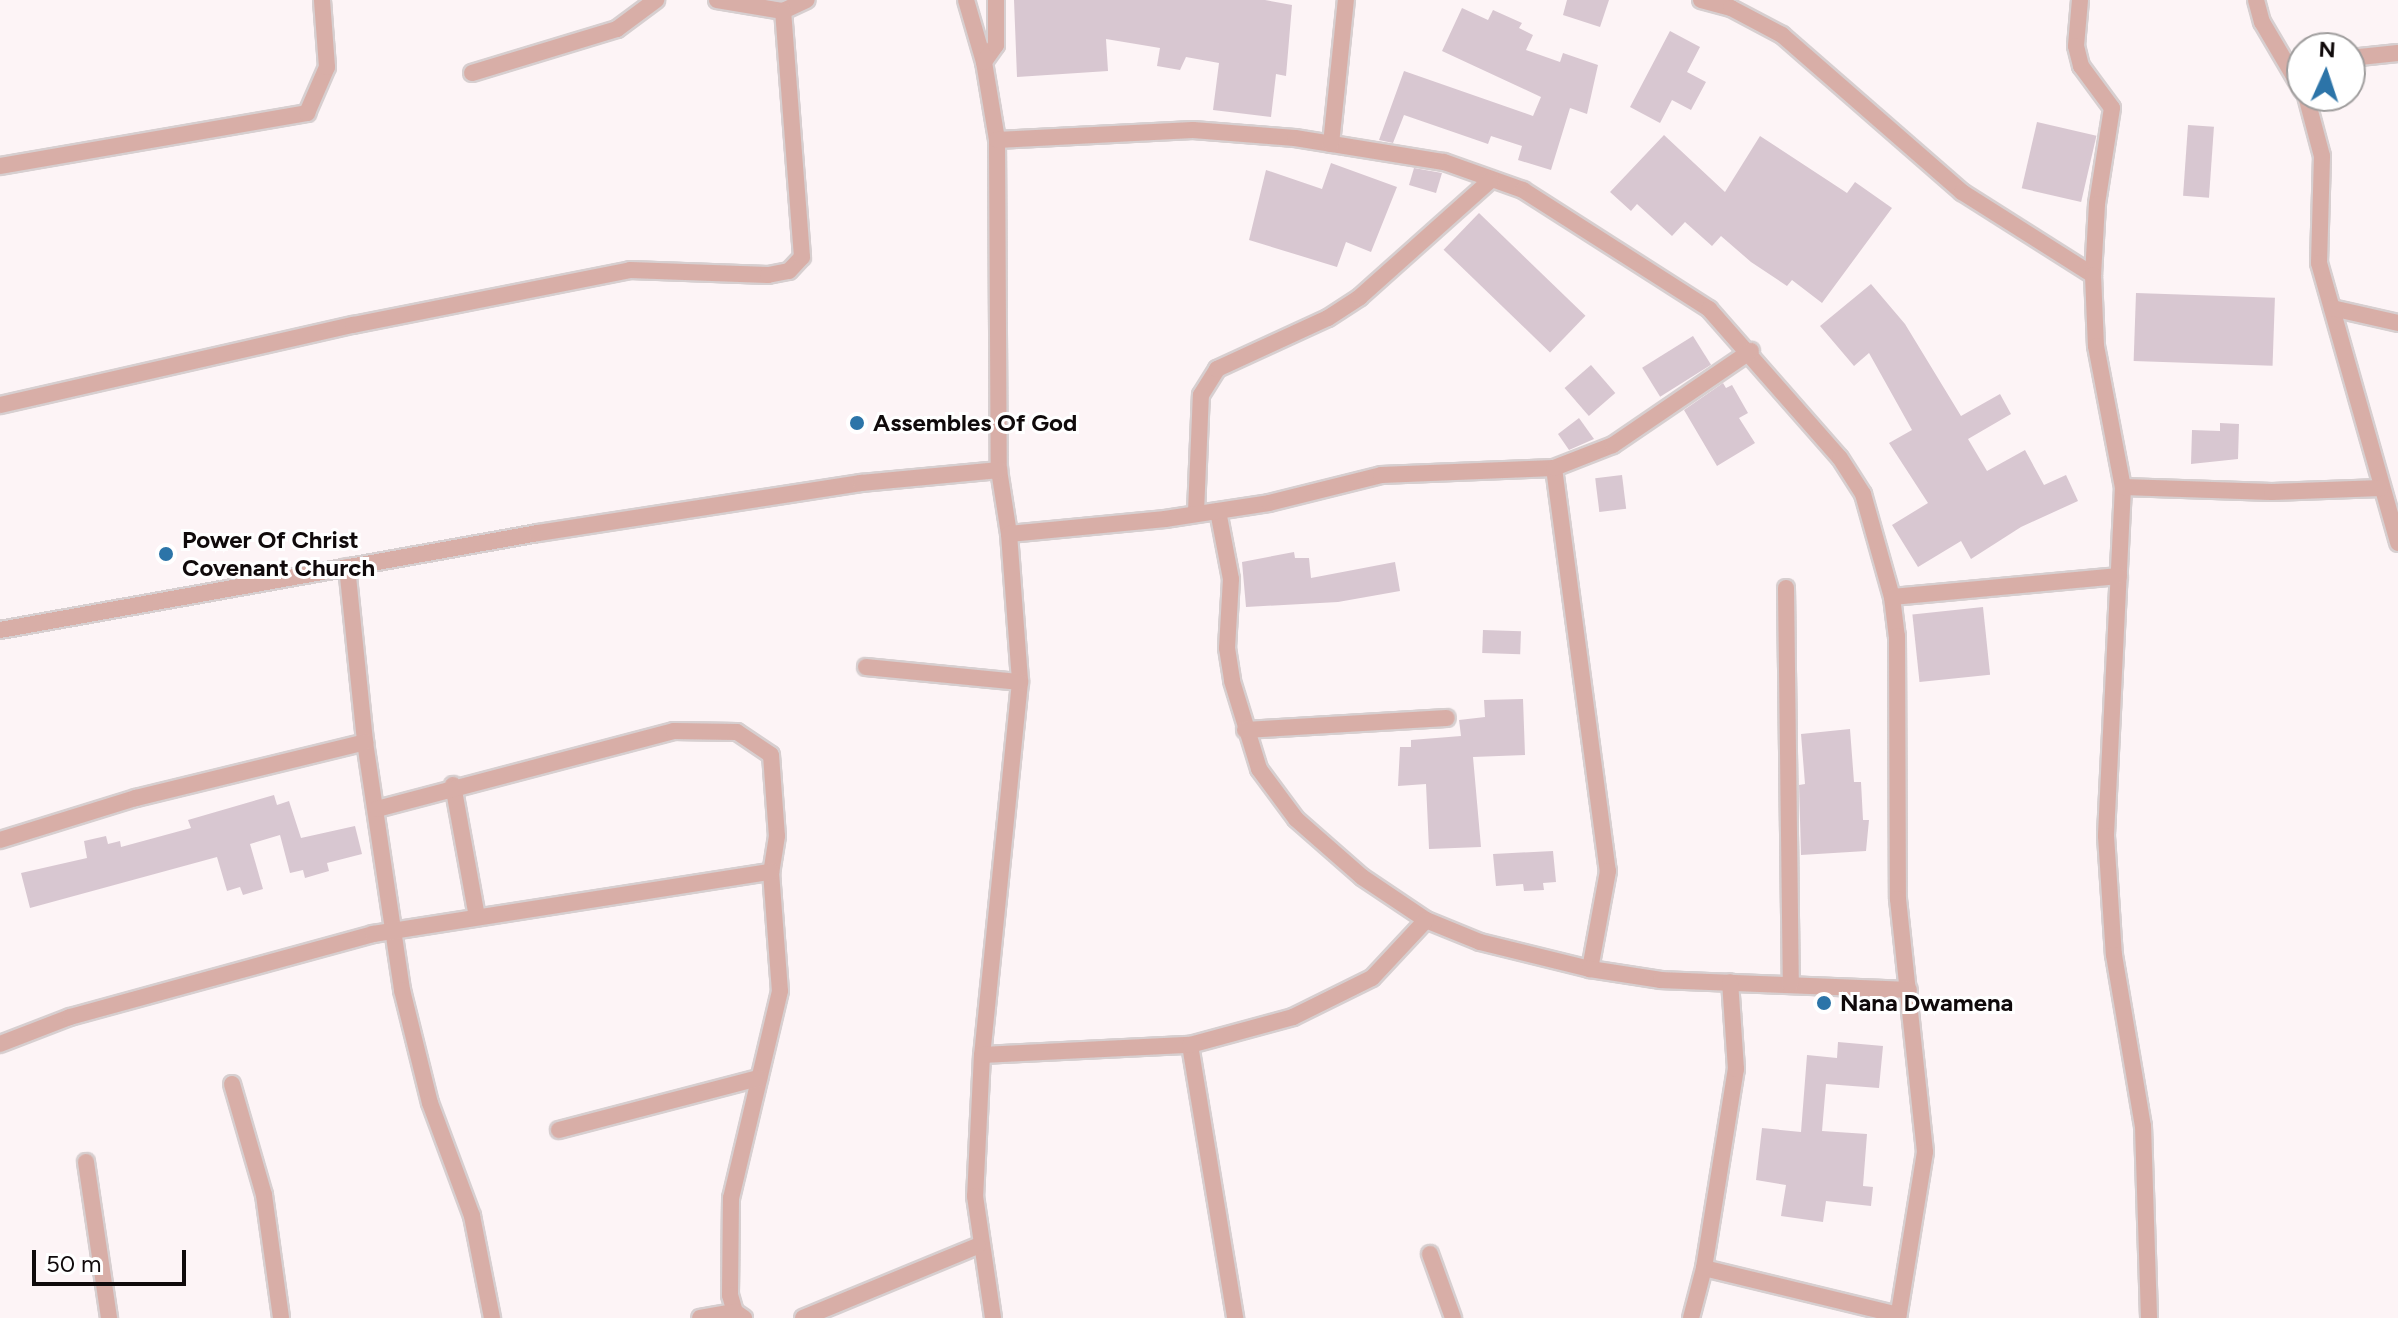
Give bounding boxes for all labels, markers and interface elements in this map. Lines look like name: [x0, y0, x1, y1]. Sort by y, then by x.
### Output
north arrow: [2286, 32, 2366, 112]
text: N: [2318, 36, 2336, 63]
place label: Assembles Of God: [873, 409, 1077, 437]
marker: Assembles Of God: [848, 414, 866, 432]
place label: Power Of Christ Covenant Church: [182, 526, 375, 582]
marker: Power Of Christ Covenant Church: [157, 545, 175, 563]
place label: Nana Dwamena: [1840, 989, 2013, 1017]
marker: Nana Dwamena: [1815, 994, 1833, 1012]
scale bar: [36, 1234, 190, 1284]
text: 50 m: [46, 1249, 102, 1278]

